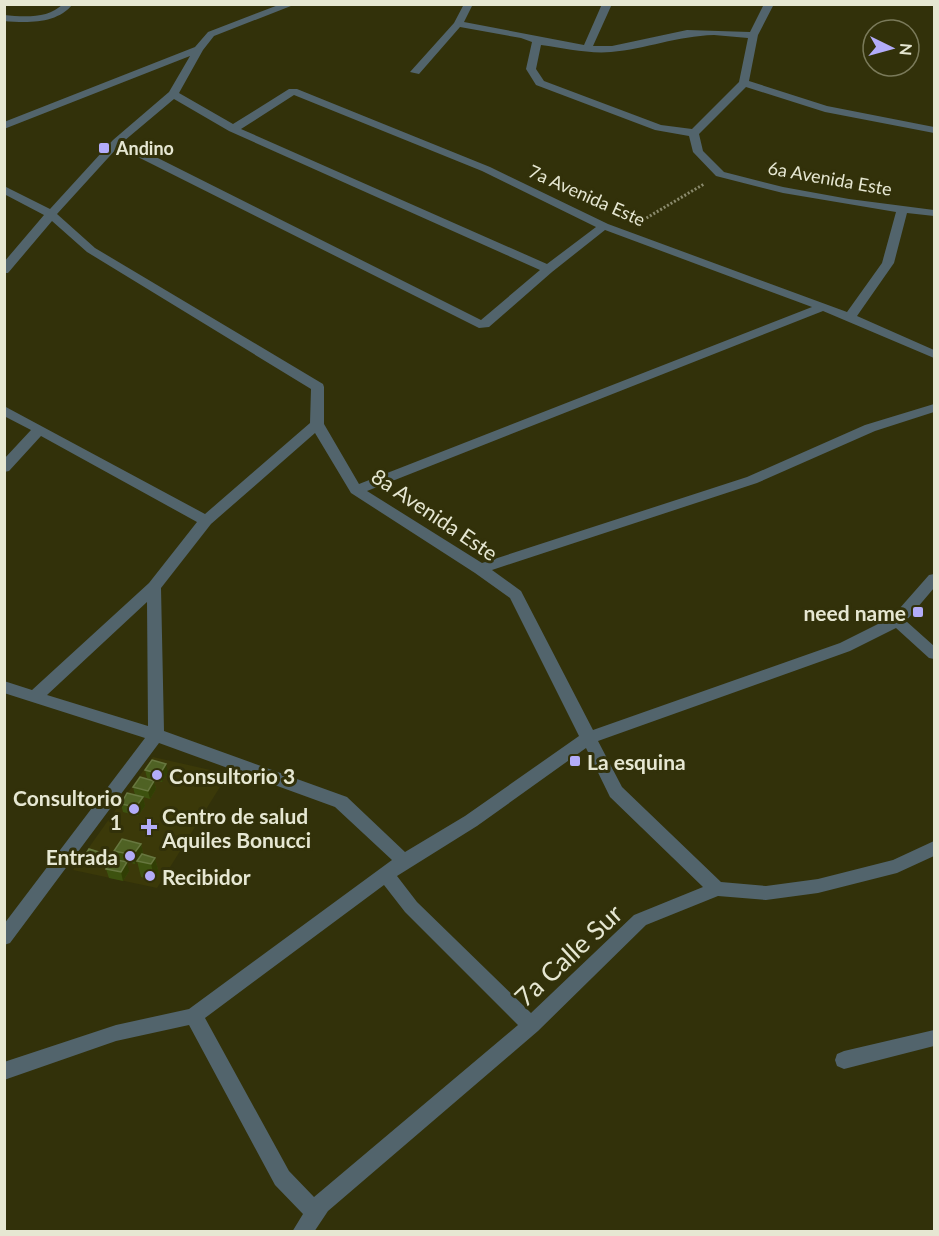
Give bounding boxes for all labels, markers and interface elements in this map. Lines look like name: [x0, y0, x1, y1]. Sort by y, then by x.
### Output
north arrow: [861, 18, 921, 78]
text: N: [896, 42, 916, 56]
place label: Andino: [115, 137, 174, 159]
marker: Andino: [97, 141, 111, 155]
street label: 6a Avenida Este: [766, 156, 894, 200]
street label: 7a Avenida Este: [525, 159, 649, 231]
street label: 8a Avenida Este: [367, 463, 503, 565]
place label: need name: [803, 600, 906, 625]
marker: need name: [911, 605, 925, 619]
place label: La esquina: [587, 749, 686, 774]
marker: La esquina: [568, 754, 582, 768]
place label: Consultorio 3: [169, 763, 295, 788]
marker: Consultorio 3: [150, 768, 164, 782]
place label: Consultorio 1: [13, 785, 122, 834]
marker: Consultorio 1: [127, 802, 141, 816]
place label: Centro de salud Aquiles Bonucci: [161, 803, 311, 852]
marker: Centro de salud Aquiles Bonucci: [140, 818, 158, 836]
place label: Entrada: [46, 844, 118, 869]
marker: Entrada: [123, 849, 137, 863]
place label: Recibidor: [162, 864, 251, 889]
marker: Recibidor: [143, 869, 157, 883]
street label: 7a Calle Sur: [508, 897, 629, 1013]

